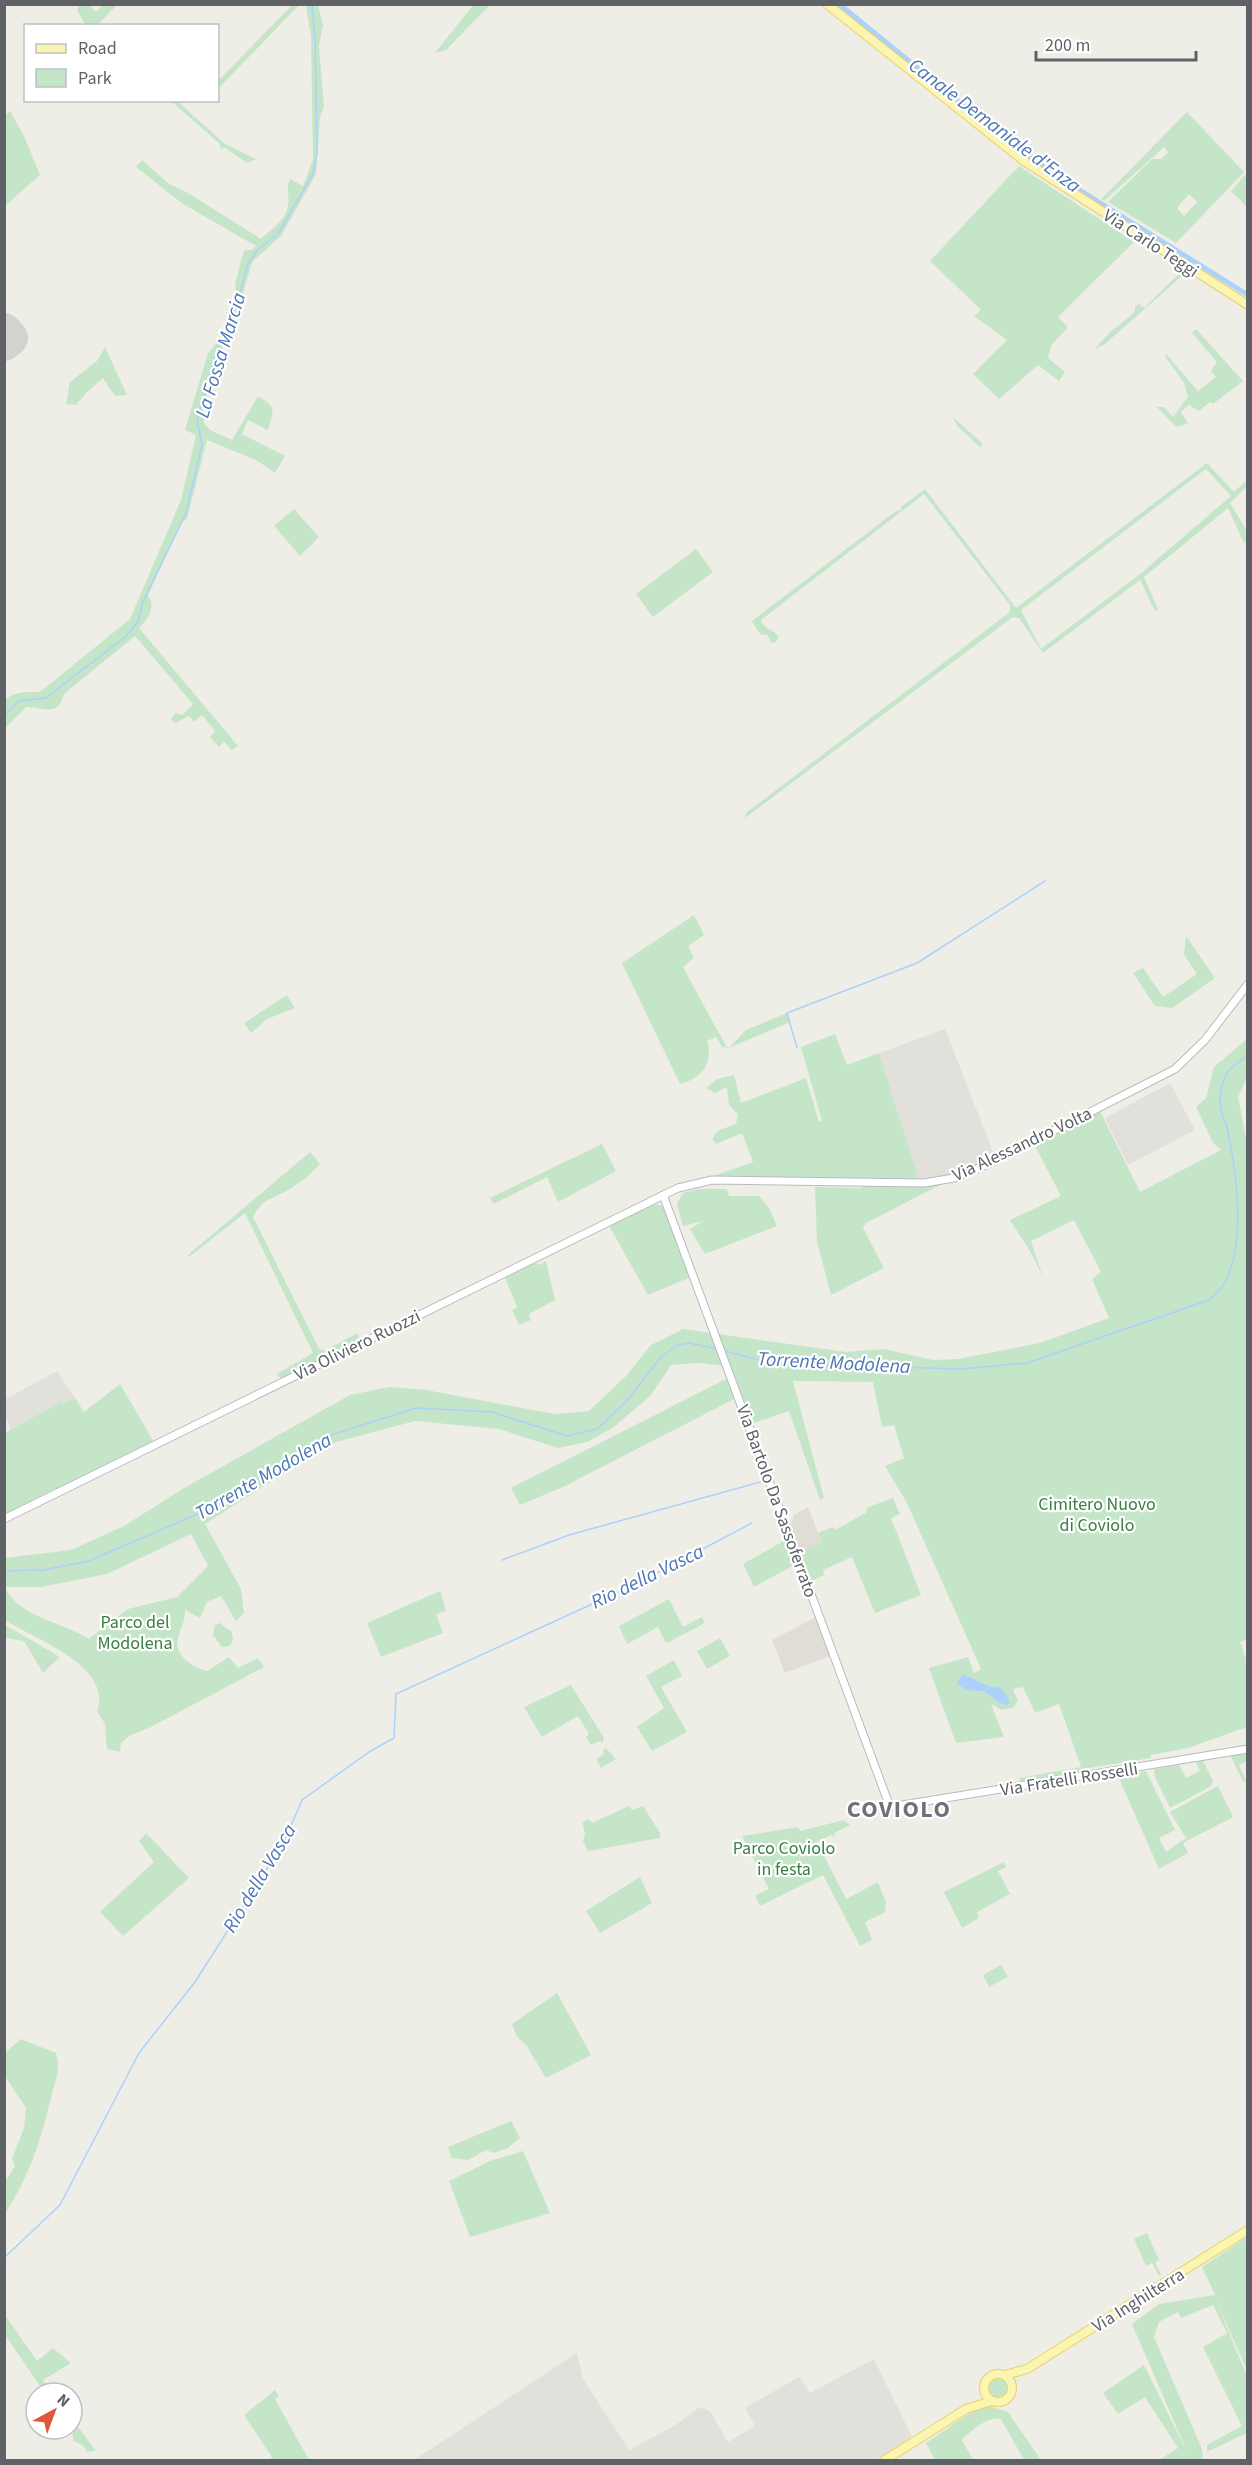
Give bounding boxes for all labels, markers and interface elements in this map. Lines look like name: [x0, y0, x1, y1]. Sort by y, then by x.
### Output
legend: [24, 24, 219, 102]
scale bar: [1036, 24, 1196, 62]
text: 200 m: [1045, 33, 1090, 58]
text: Road: [78, 36, 117, 61]
water label: Canale Demaniale d'Enza: [903, 52, 1087, 200]
text: Park: [78, 66, 112, 91]
street label: Via Carlo Teggi: [1098, 203, 1204, 284]
water label: La Fossa Marcia: [189, 289, 253, 421]
street label: Via Alessandro Volta: [948, 1101, 1096, 1188]
street label: Via Oliviero Ruozzi: [290, 1304, 425, 1387]
water label: Torrente Modolena: [757, 1345, 912, 1381]
street label: Via Bartolo Da Sassoferrato: [730, 1401, 823, 1601]
water label: Torrente Modolena: [190, 1426, 337, 1527]
park label: Cimitero Nuovo di Coviolo: [1038, 1492, 1156, 1538]
water label: Rio della Vasca: [586, 1537, 709, 1616]
park label: Parco del Modolena: [97, 1610, 173, 1656]
street label: Via Fratelli Rosselli: [999, 1756, 1140, 1803]
district label: COVIOLO: [847, 1792, 951, 1827]
water label: Rio della Vasca: [216, 1819, 304, 1938]
park label: Parco Coviolo in festa: [733, 1836, 835, 1882]
street label: Via Inghilterra: [1087, 2262, 1189, 2339]
north arrow: [24, 2381, 84, 2441]
text: N: [52, 2389, 74, 2412]

